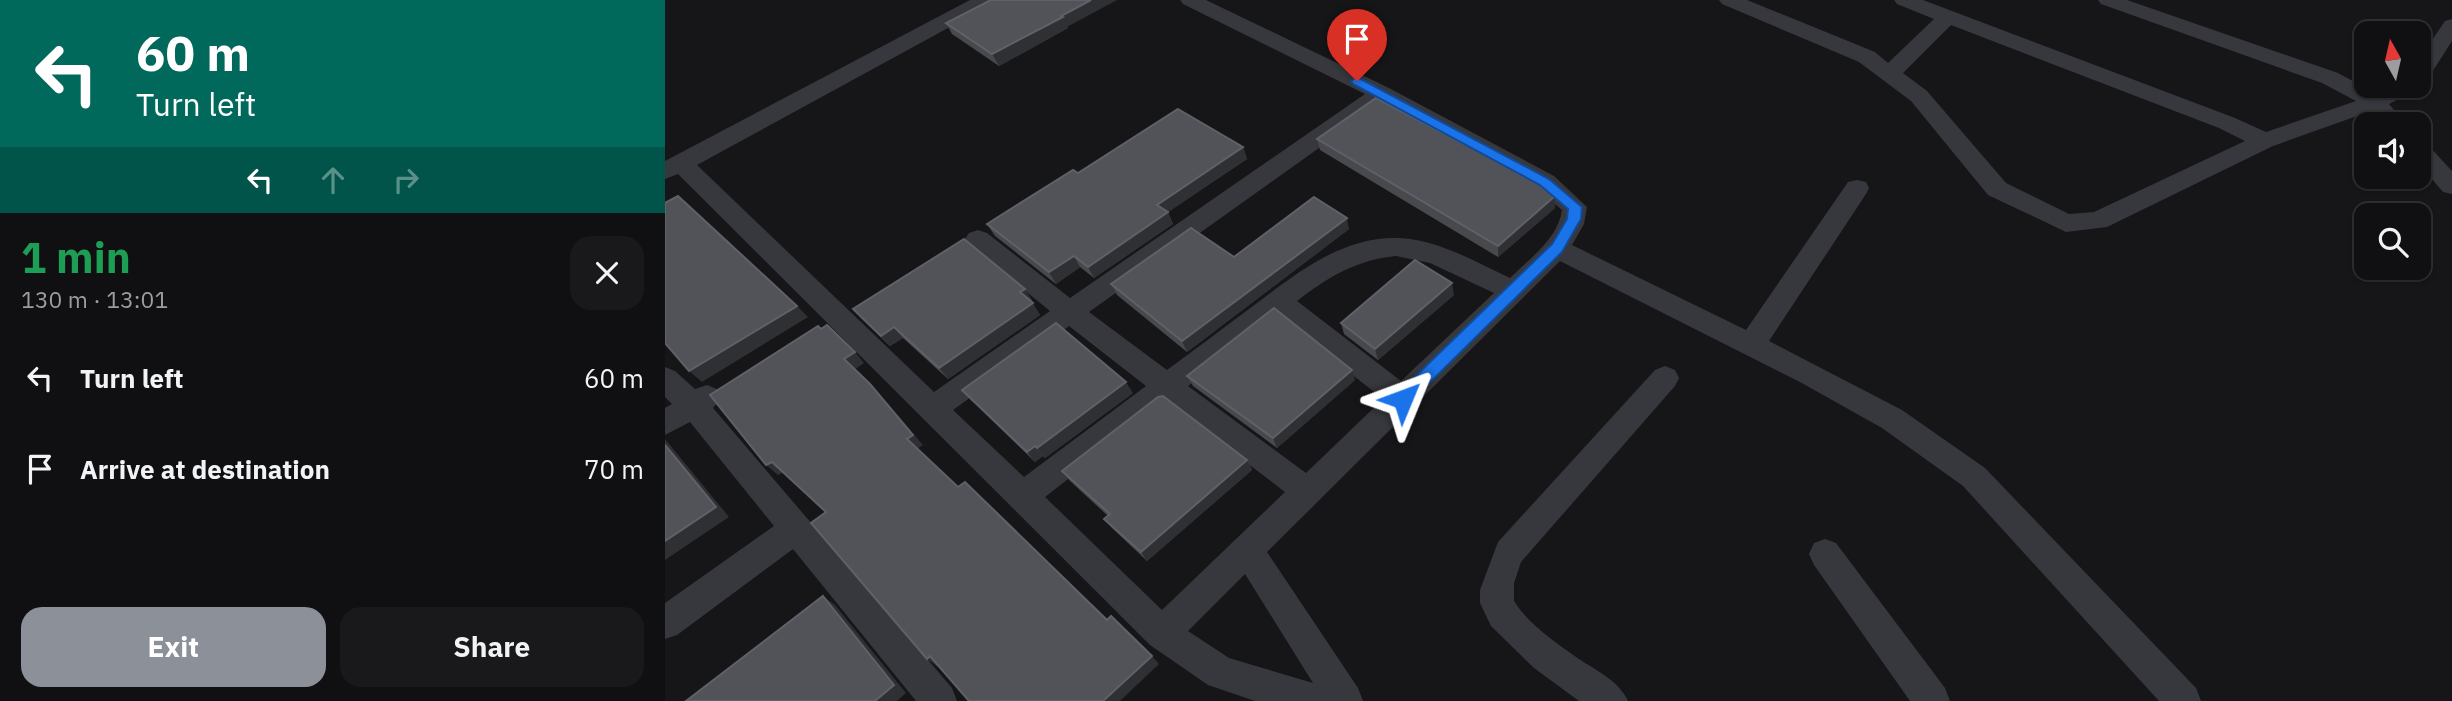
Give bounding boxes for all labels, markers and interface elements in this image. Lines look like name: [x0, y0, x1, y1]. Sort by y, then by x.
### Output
pin: [1327, 9, 1387, 81]
icon: arrive: [1338, 20, 1376, 58]
text: 60 m: [136, 21, 250, 84]
north arrow: [2354, 21, 2431, 98]
map controls: [2354, 21, 2431, 280]
icon: left: [21, 28, 112, 119]
text: Turn left: [136, 83, 256, 125]
button: sound: [2354, 112, 2431, 189]
icon: left: [241, 161, 279, 199]
icon: ahead: [314, 161, 352, 199]
icon: right: [387, 161, 425, 199]
button: search: [2354, 203, 2431, 280]
text: 1 min: [21, 230, 131, 285]
button: close: [570, 236, 644, 310]
text: 130 m · 13:01: [21, 284, 168, 314]
icon: left: [21, 359, 59, 397]
text: Turn left: [80, 361, 183, 395]
text: 60 m: [584, 361, 644, 395]
position arrow: [1366, 362, 1440, 436]
icon: arrive: [21, 450, 59, 488]
text: Arrive at destination: [80, 452, 330, 486]
text: 70 m: [584, 452, 644, 486]
button: Exit: [21, 607, 326, 687]
button: Share: [340, 607, 644, 687]

